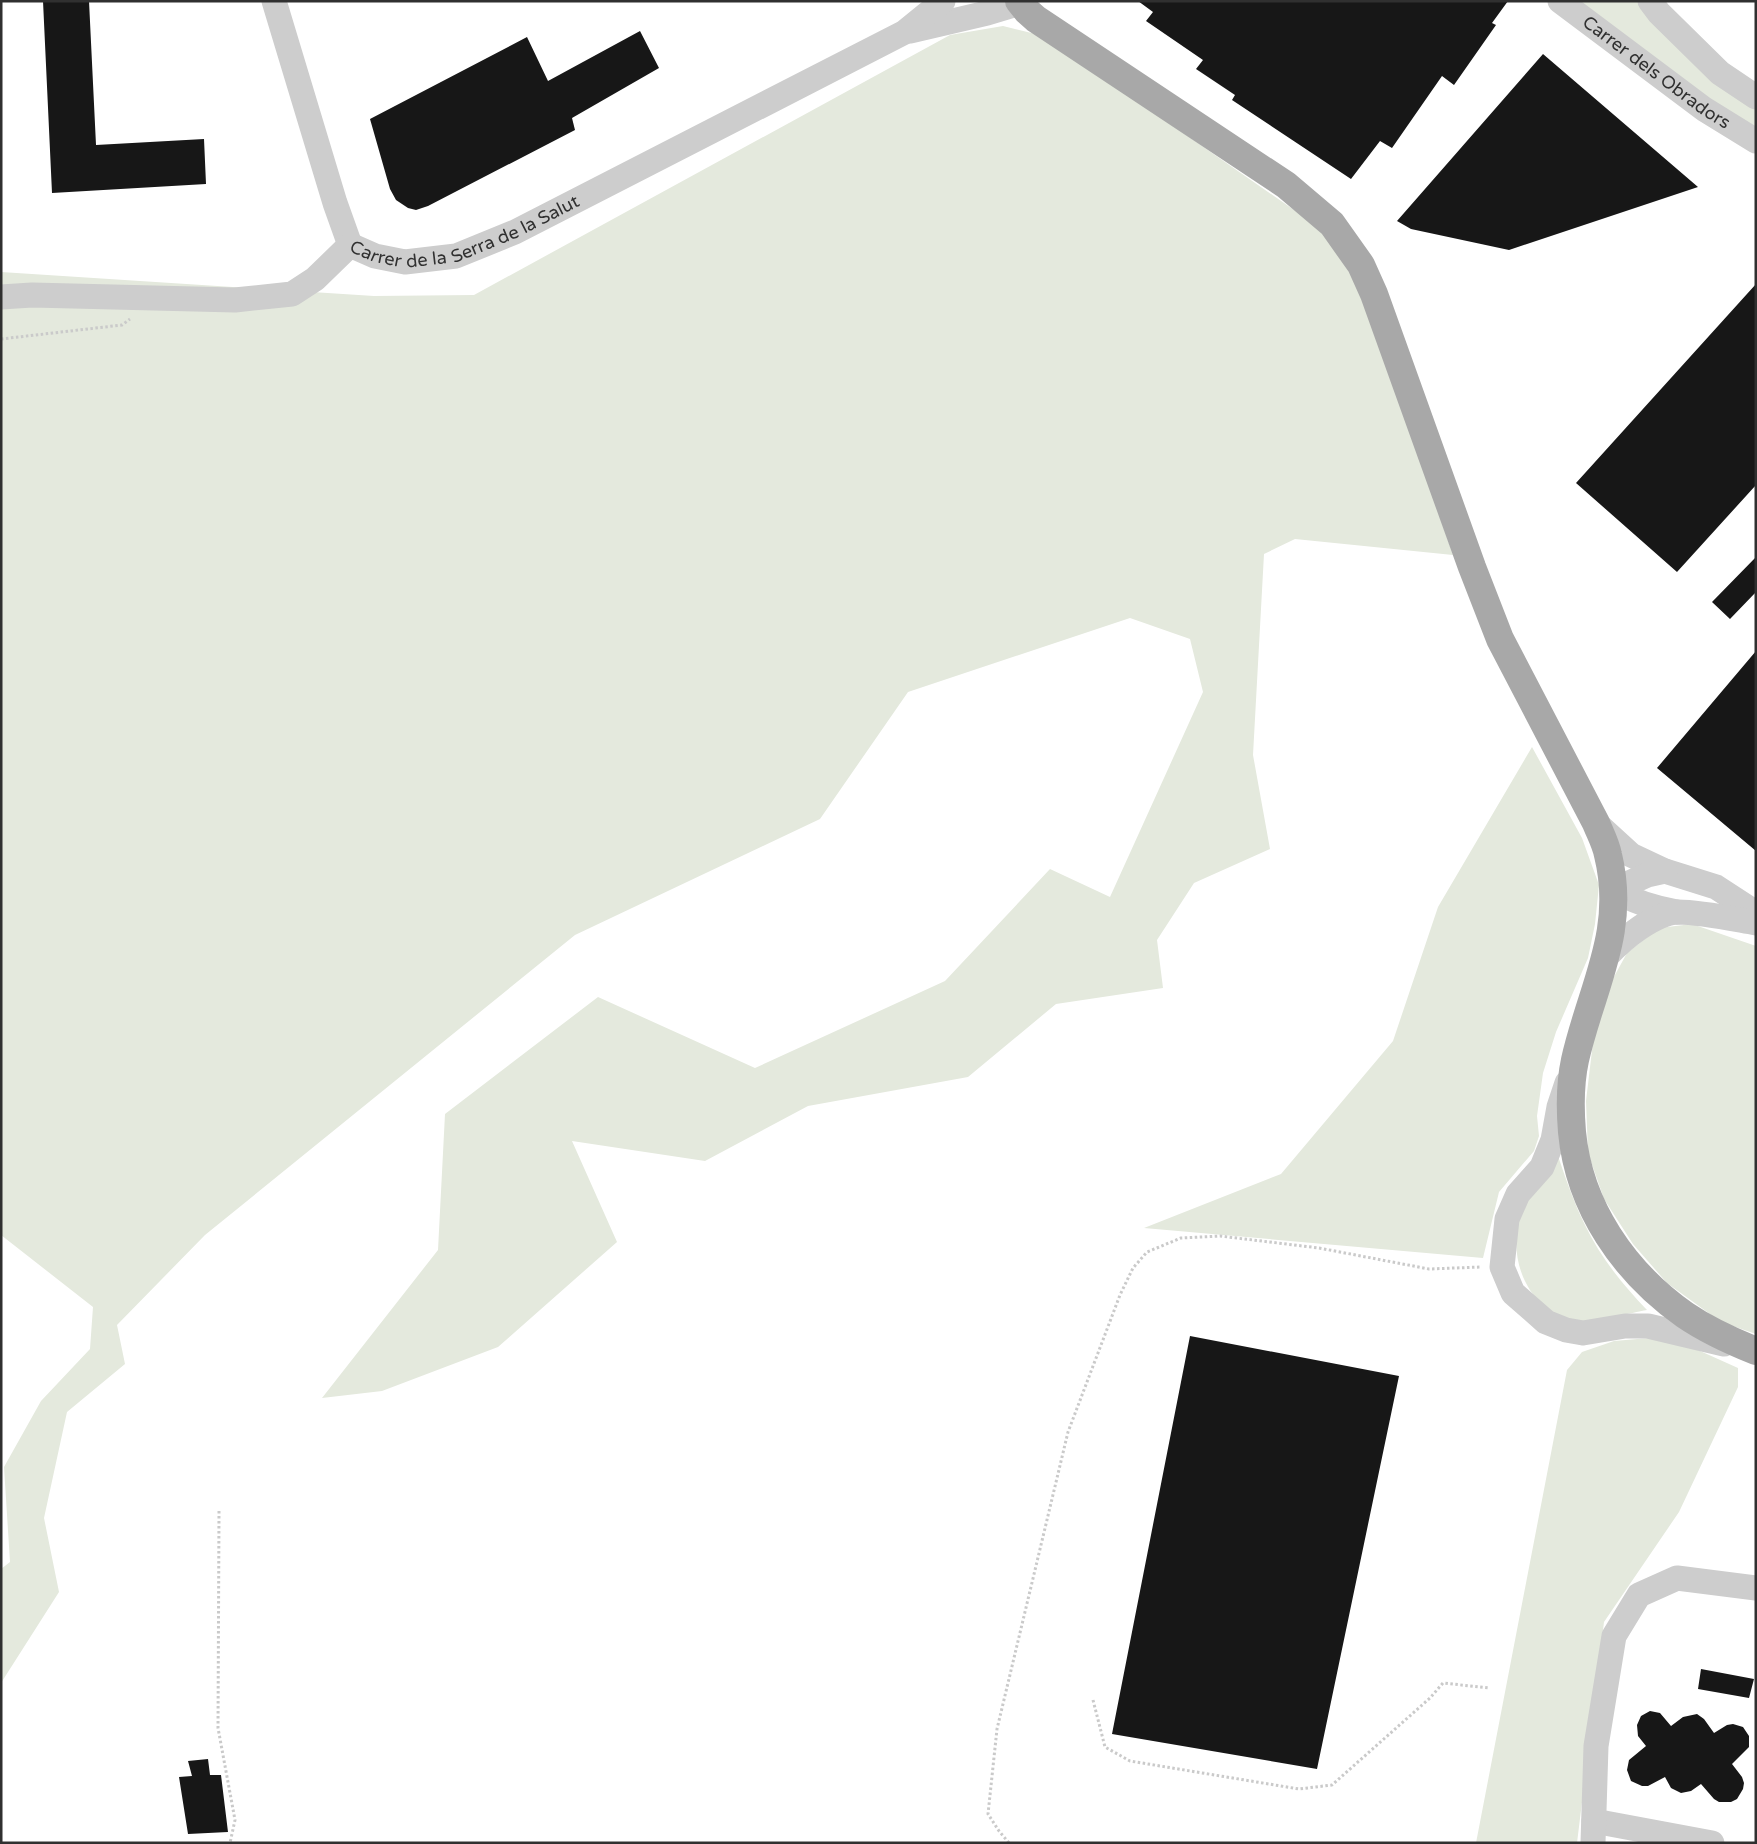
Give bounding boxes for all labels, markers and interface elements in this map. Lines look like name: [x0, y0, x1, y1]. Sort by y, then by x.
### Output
street label: Carrer dels Obradors: [1578, 11, 1734, 134]
street label: Carrer de la Serra de la Salut: [347, 190, 583, 273]

